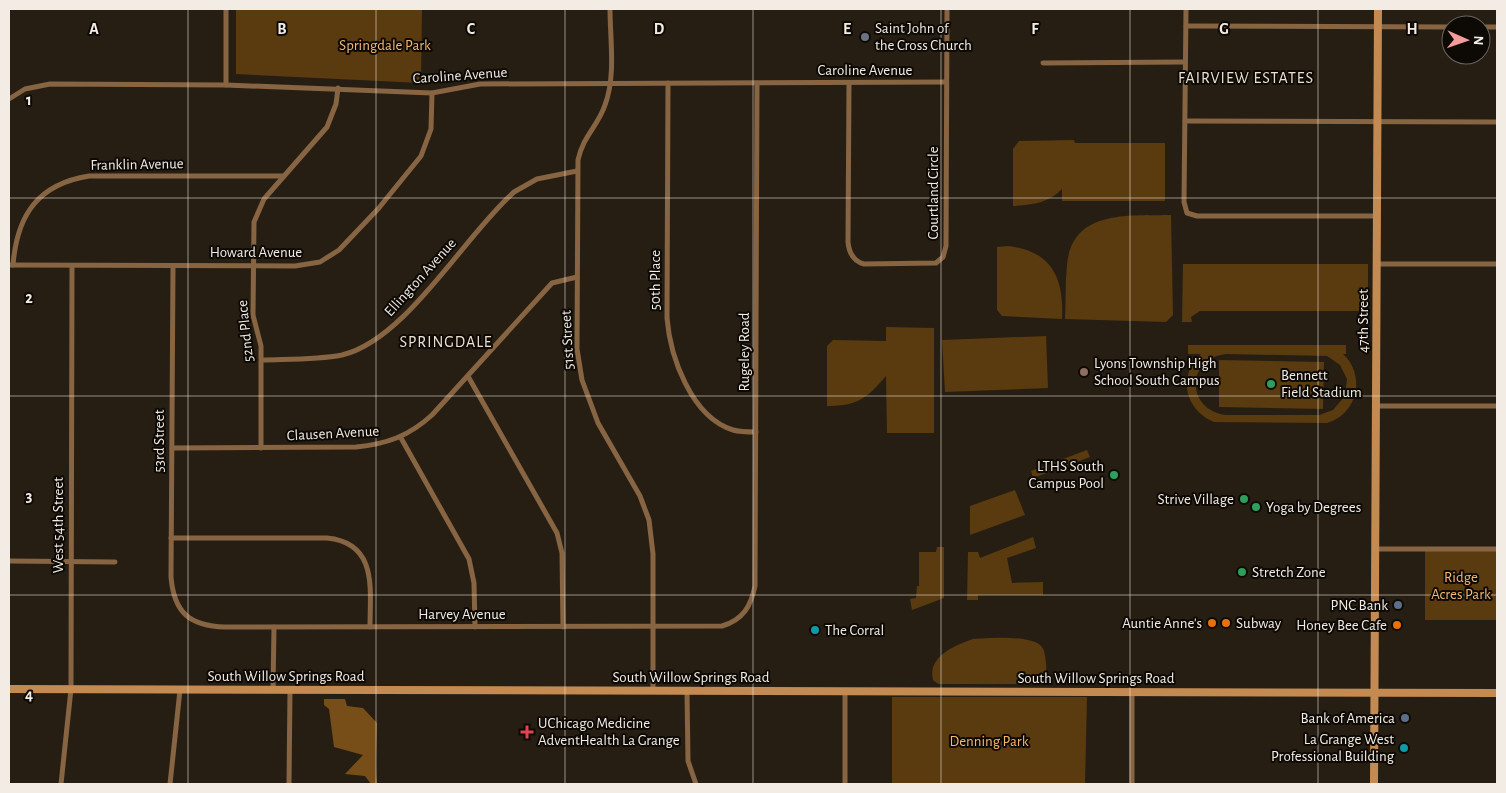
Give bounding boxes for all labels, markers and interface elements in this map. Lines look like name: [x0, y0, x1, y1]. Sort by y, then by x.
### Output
north arrow: [1441, 15, 1491, 65]
text: A: [89, 21, 99, 37]
text: B: [277, 21, 287, 37]
text: C: [467, 21, 476, 37]
text: D: [654, 21, 665, 37]
text: E: [843, 21, 851, 37]
place label: Saint John of the Cross Church: [875, 21, 972, 53]
text: F: [1031, 21, 1039, 37]
text: G: [1219, 21, 1229, 37]
text: H: [1406, 21, 1418, 37]
marker: Saint John of the Cross Church: [859, 31, 871, 43]
text: N: [1471, 35, 1485, 46]
park label: Springdale Park: [339, 38, 431, 53]
street label: Caroline Avenue: [818, 63, 913, 78]
street label: Caroline Avenue: [412, 65, 508, 86]
district label: FAIRVIEW ESTATES: [1178, 70, 1314, 86]
text: 1: [26, 92, 32, 108]
street label: Courtland Circle: [926, 146, 941, 240]
street label: Franklin Avenue: [90, 156, 184, 173]
street label: Ellington Avenue: [382, 235, 459, 319]
street label: Howard Avenue: [210, 245, 302, 260]
street label: 50th Place: [648, 250, 663, 310]
street label: 47th Street: [1356, 289, 1371, 353]
text: 2: [25, 290, 33, 306]
street label: 52nd Place: [235, 299, 256, 363]
street label: 51st Street: [558, 310, 577, 370]
street label: Rugeley Road: [737, 312, 752, 392]
district label: SPRINGDALE: [399, 334, 493, 350]
place label: Lyons Township High School South Campus: [1094, 356, 1220, 388]
marker: Lyons Township High School South Campus: [1078, 366, 1090, 378]
place label: Bennett Field Stadium: [1281, 368, 1362, 400]
marker: Bennett Field Stadium: [1265, 378, 1277, 390]
street label: 53rd Street: [152, 409, 167, 472]
street label: Clausen Avenue: [286, 424, 380, 443]
place label: LTHS South Campus Pool: [1029, 459, 1104, 491]
marker: LTHS South Campus Pool: [1108, 469, 1120, 481]
street label: West 54th Street: [51, 477, 66, 573]
text: 3: [26, 488, 33, 504]
place label: Strive Village: [1157, 492, 1234, 507]
marker: Strive Village: [1238, 493, 1250, 505]
place label: Yoga by Degrees: [1266, 500, 1361, 515]
marker: Yoga by Degrees: [1250, 501, 1262, 513]
place label: Stretch Zone: [1252, 565, 1326, 580]
marker: Stretch Zone: [1236, 566, 1248, 578]
park label: Ridge Acres Park: [1431, 570, 1491, 602]
place label: PNC Bank: [1331, 598, 1388, 613]
marker: PNC Bank: [1392, 599, 1404, 611]
street label: Harvey Avenue: [418, 607, 506, 622]
place label: Auntie Anne's: [1122, 616, 1202, 631]
place label: Subway: [1236, 616, 1282, 631]
marker: Auntie Anne's: [1206, 617, 1218, 629]
marker: Subway: [1220, 617, 1232, 629]
place label: Honey Bee Cafe: [1296, 618, 1387, 633]
marker: Honey Bee Cafe: [1391, 619, 1403, 631]
place label: The Corral: [825, 623, 884, 638]
marker: The Corral: [809, 624, 821, 636]
street label: South Willow Springs Road: [208, 669, 365, 684]
street label: South Willow Springs Road: [613, 670, 770, 685]
street label: South Willow Springs Road: [1018, 671, 1175, 686]
text: 4: [25, 687, 33, 703]
place label: Bank of America: [1301, 711, 1395, 726]
marker: Bank of America: [1399, 712, 1411, 724]
place label: UChicago Medicine AdventHealth La Grange: [538, 716, 680, 748]
marker: UChicago Medicine AdventHealth La Grange: [520, 725, 534, 739]
place label: La Grange West Professional Building: [1271, 732, 1395, 764]
park label: Denning Park: [950, 734, 1029, 749]
marker: La Grange West Professional Building: [1398, 742, 1410, 754]

